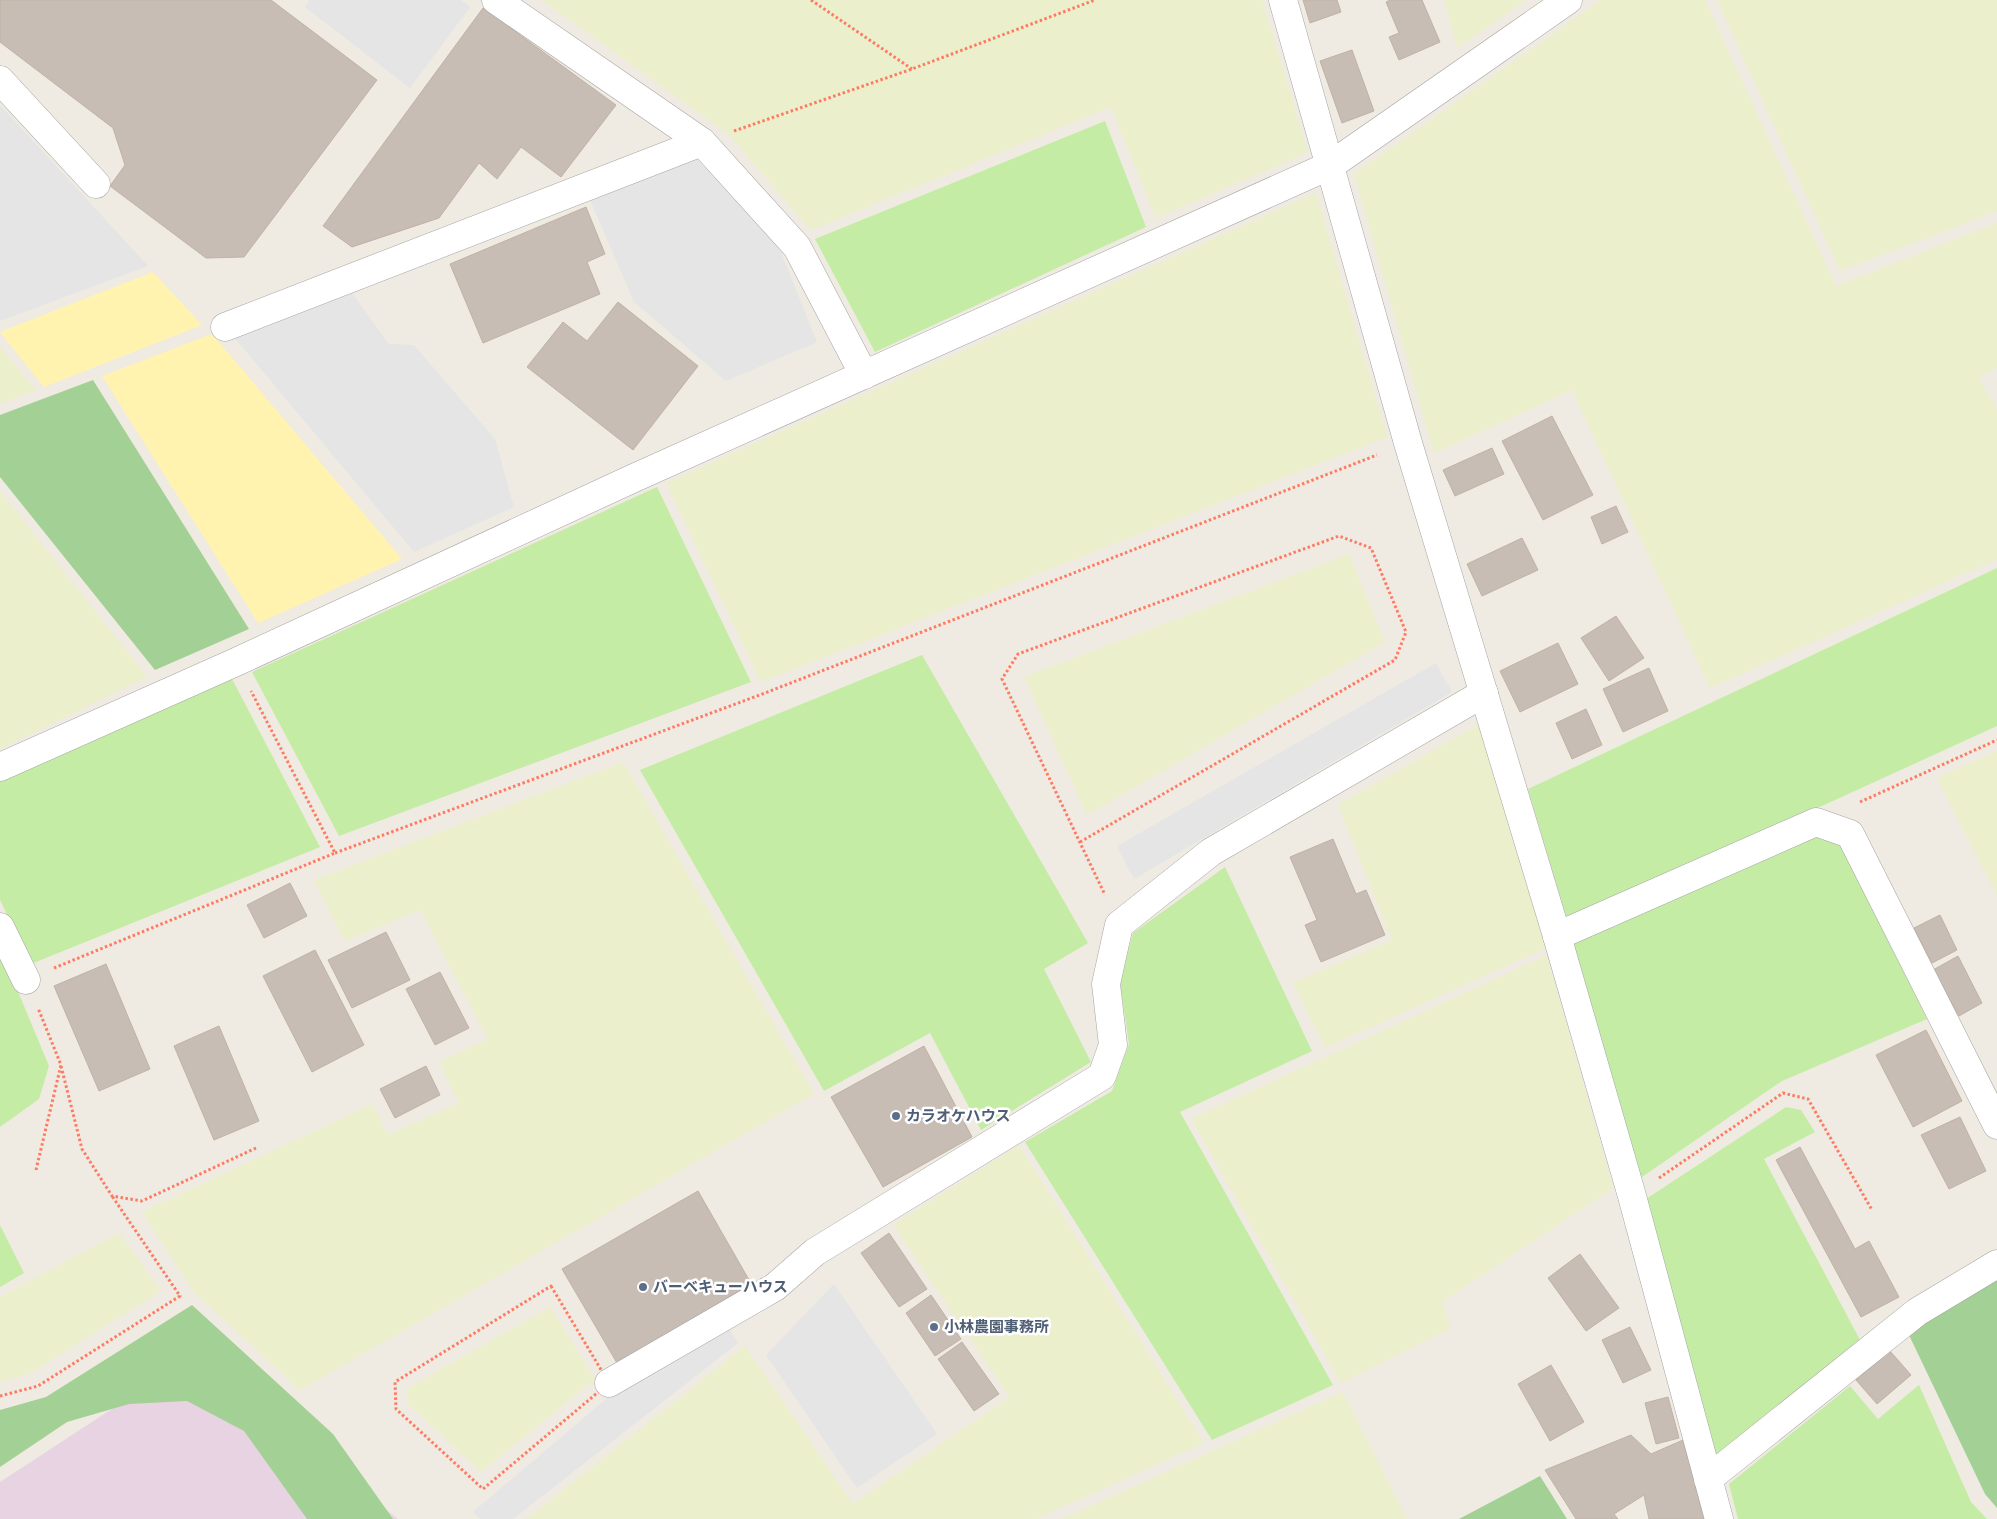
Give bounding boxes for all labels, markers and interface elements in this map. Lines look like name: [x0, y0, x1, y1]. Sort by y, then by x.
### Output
place label: カラオケハウス: [906, 1106, 1010, 1127]
marker: カラオケハウス: [890, 1110, 902, 1122]
place label: バーベキューハウス: [653, 1277, 788, 1298]
marker: バーベキューハウス: [637, 1281, 649, 1293]
place label: 小林農園事務所: [944, 1317, 1049, 1338]
marker: 小林農園事務所: [928, 1321, 940, 1333]

